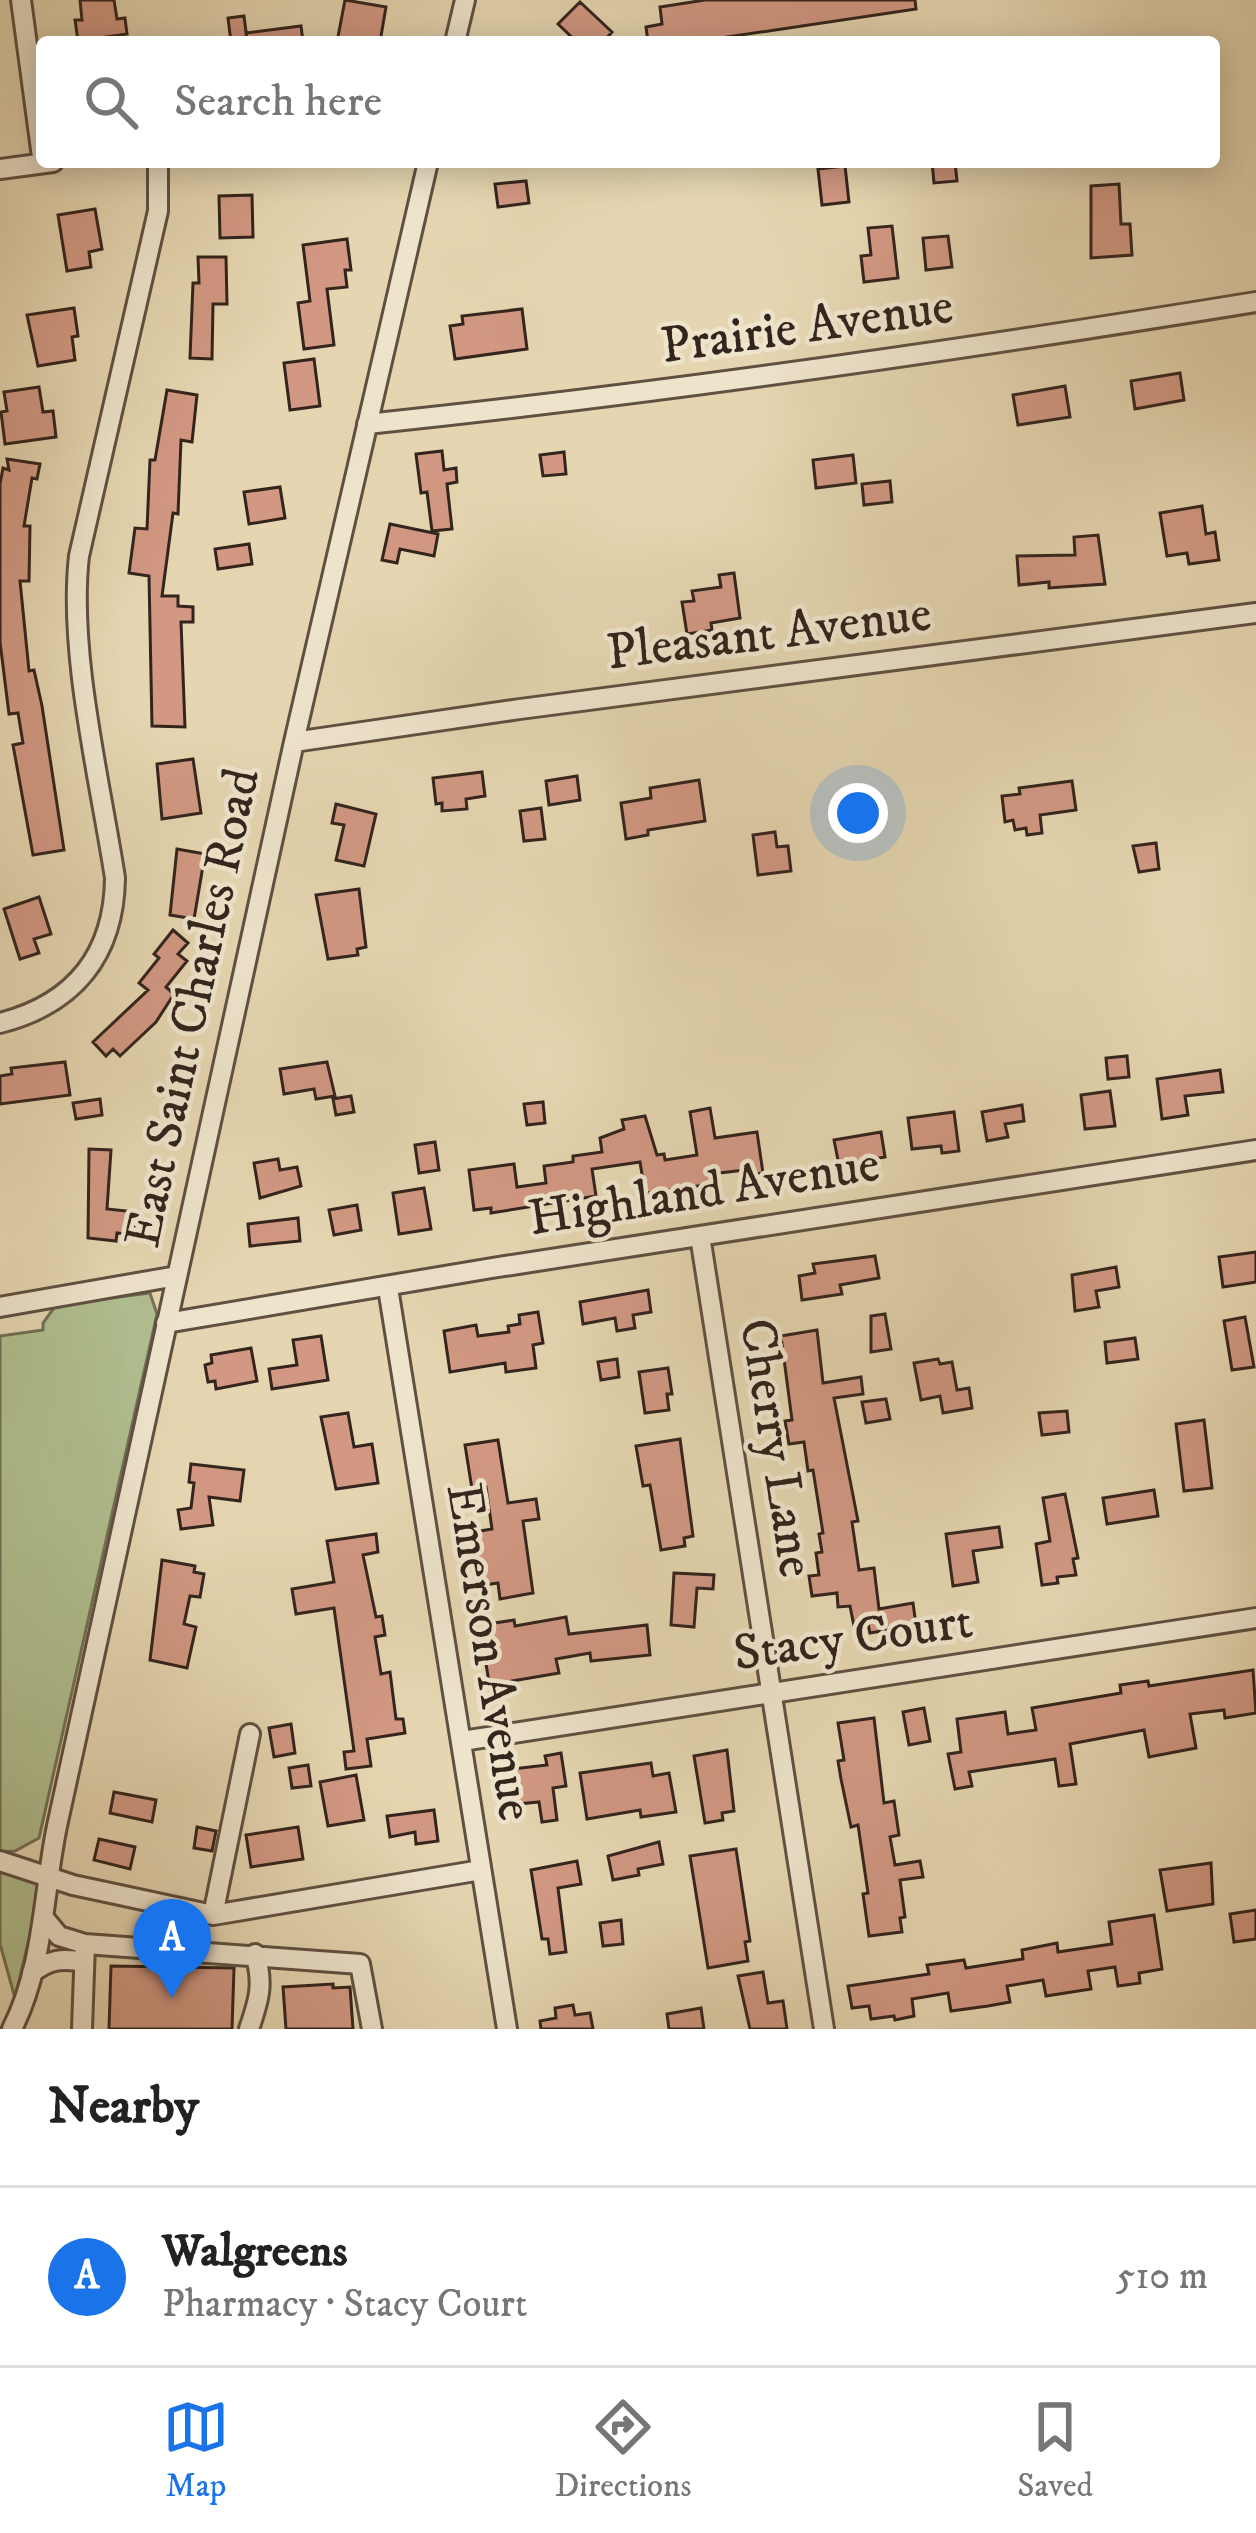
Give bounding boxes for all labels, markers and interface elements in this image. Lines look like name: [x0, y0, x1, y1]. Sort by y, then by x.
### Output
search box: [36, 36, 1220, 168]
icon: search: [78, 69, 144, 135]
text: Search here: [174, 74, 382, 130]
street label: Prairie Avenue: [657, 275, 957, 379]
street label: Pleasant Avenue: [603, 582, 935, 686]
street label: East Saint Charles Road: [111, 762, 275, 1253]
your location: [828, 783, 888, 843]
street label: Highland Avenue: [524, 1133, 884, 1251]
street label: Cherry Lane: [724, 1314, 828, 1582]
street label: Emerson Avenue: [431, 1479, 547, 1825]
street label: Stacy Court: [729, 1590, 977, 1686]
pin: A: [133, 1899, 211, 1998]
text: Nearby: [48, 2075, 199, 2139]
text: Walgreens: [162, 2224, 348, 2280]
text: A: [75, 2252, 99, 2301]
text: 510 m: [1116, 2252, 1208, 2301]
text: Pharmacy · Stacy Court: [162, 2280, 527, 2329]
tab: Map: [163, 2394, 229, 2507]
tab: Directions: [555, 2394, 691, 2507]
tab: Saved: [1017, 2394, 1093, 2507]

